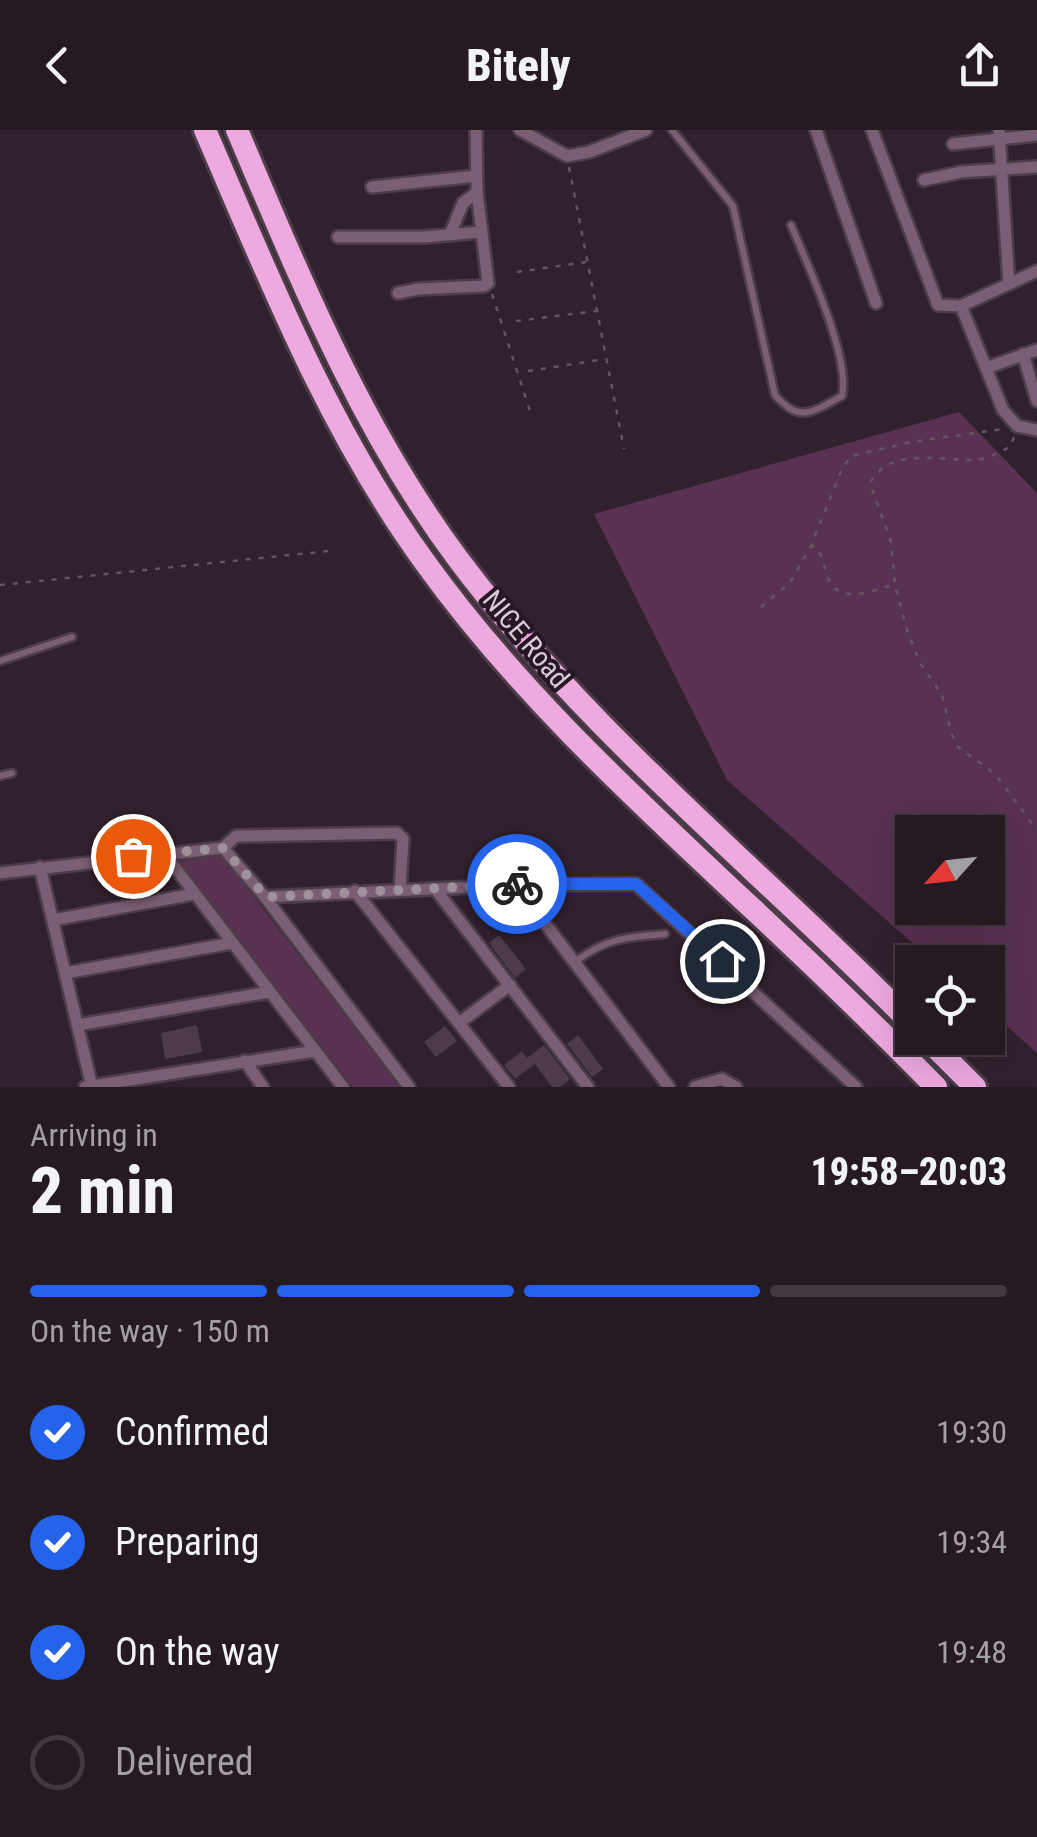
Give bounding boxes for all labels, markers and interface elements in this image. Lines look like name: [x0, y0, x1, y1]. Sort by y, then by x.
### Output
icon: back: [30, 38, 85, 93]
icon: share: [952, 38, 1007, 93]
text: Bitely: [466, 39, 571, 92]
street label: NICE Road: [476, 584, 576, 694]
pin: [91, 814, 176, 899]
north arrow: [895, 815, 1005, 925]
map controls: [895, 815, 1005, 1055]
icon: bag: [106, 829, 161, 884]
courier: [467, 834, 567, 934]
icon: bike: [490, 857, 545, 912]
pin: [680, 919, 765, 1004]
icon: home: [695, 934, 750, 989]
button: locate: [895, 945, 1005, 1055]
text: Arriving in: [30, 1116, 158, 1154]
text: 19:58–20:03: [810, 1150, 1007, 1194]
text: 2 min: [30, 1153, 175, 1229]
text: On the way · 150 m: [30, 1312, 270, 1350]
icon: check: [30, 1405, 85, 1460]
text: Confirmed: [115, 1410, 270, 1454]
text: 19:30: [936, 1413, 1007, 1451]
icon: check: [30, 1515, 85, 1570]
text: Preparing: [115, 1520, 260, 1564]
text: 19:34: [936, 1523, 1007, 1561]
icon: check: [30, 1625, 85, 1680]
text: On the way: [115, 1630, 280, 1674]
text: 19:48: [936, 1633, 1007, 1671]
text: Delivered: [115, 1740, 254, 1784]

